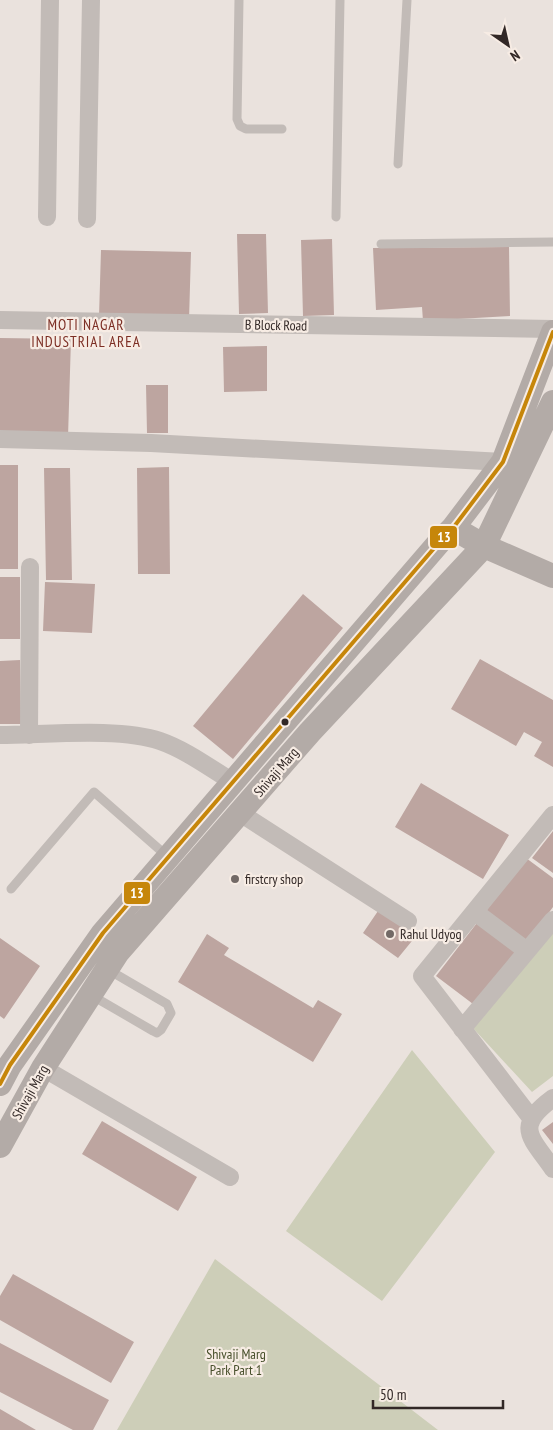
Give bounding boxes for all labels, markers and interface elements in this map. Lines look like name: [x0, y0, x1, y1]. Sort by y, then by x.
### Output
north arrow: [483, 20, 533, 70]
text: N: [507, 46, 523, 65]
district label: MOTI NAGAR INDUSTRIAL AREA: [31, 315, 141, 351]
street label: B Block Road: [245, 315, 307, 335]
line badge: 13: [429, 525, 458, 549]
text: 13: [437, 528, 451, 546]
unlabelled marker: [280, 717, 290, 727]
street label: Shivaji Marg: [250, 744, 302, 800]
place label: firstcry shop: [245, 870, 303, 888]
marker: firstcry shop: [229, 873, 241, 885]
line badge: 13: [123, 881, 151, 905]
text: 13: [130, 884, 144, 902]
place label: Rahul Udyog: [400, 925, 462, 943]
marker: Rahul Udyog: [384, 928, 396, 940]
street label: Shivaji Marg: [8, 1062, 52, 1122]
park label: Shivaji Marg Park Part 1: [206, 1345, 266, 1379]
scale bar: [373, 1378, 503, 1410]
text: 50 m: [380, 1385, 406, 1404]

